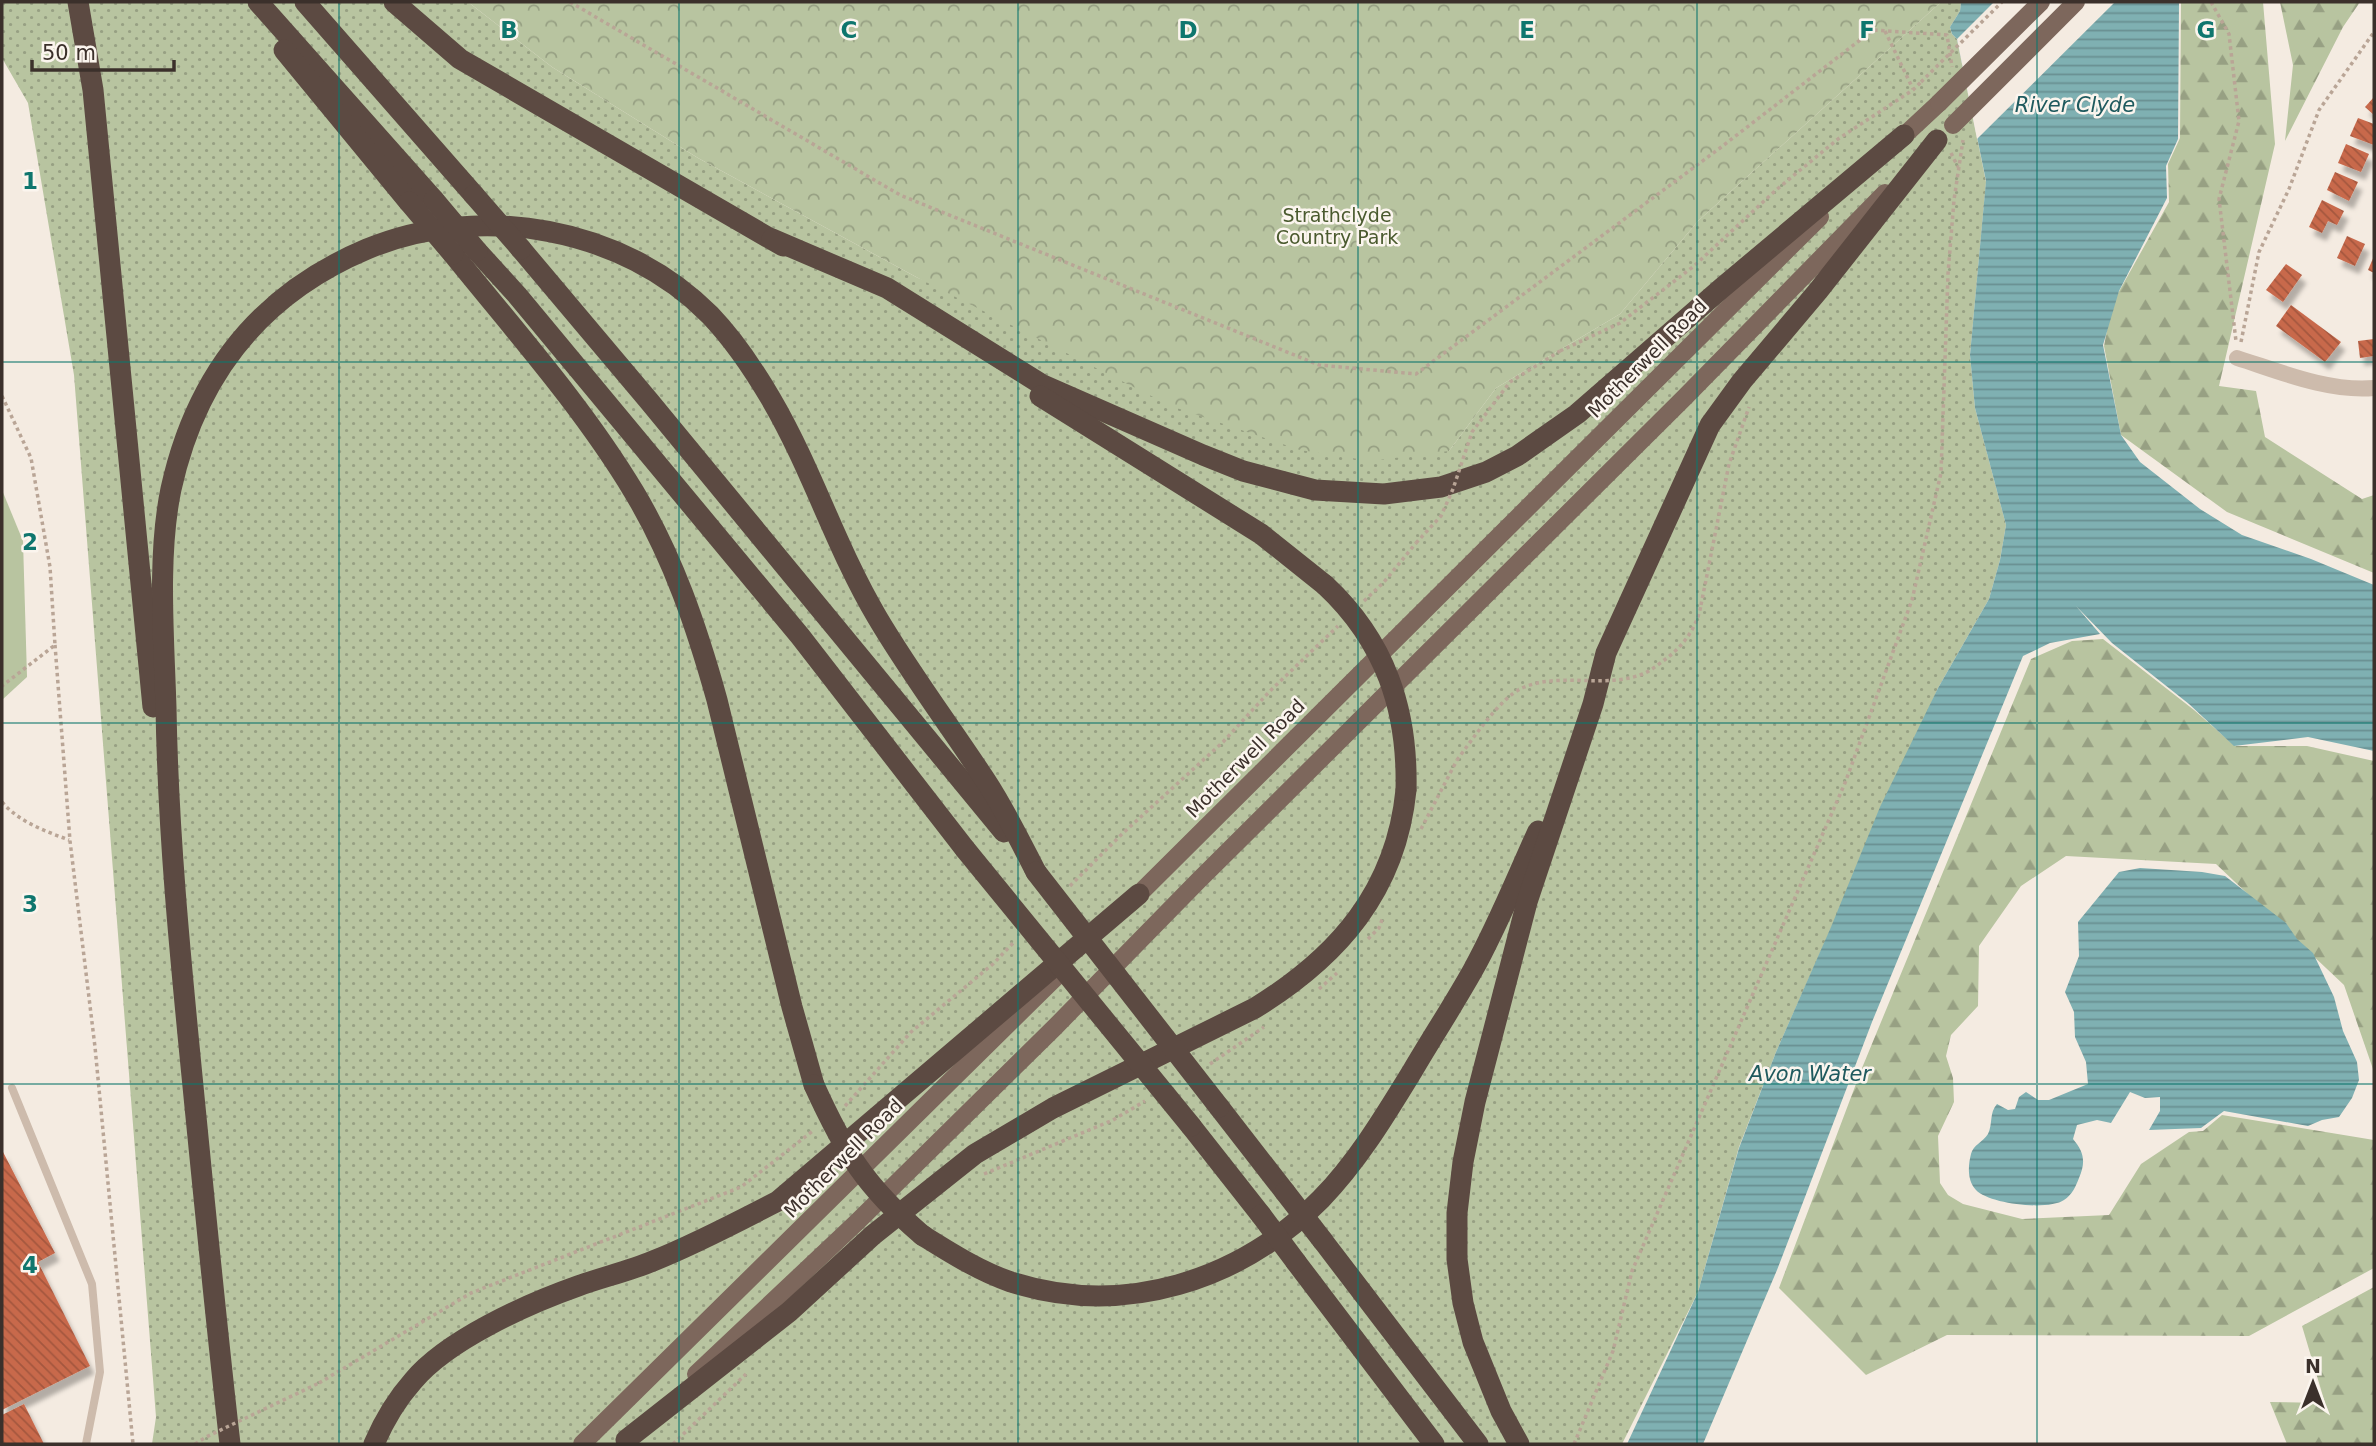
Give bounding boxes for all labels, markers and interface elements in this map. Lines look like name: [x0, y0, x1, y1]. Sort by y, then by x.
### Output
text: B: [500, 17, 518, 43]
text: C: [841, 17, 857, 43]
text: D: [1178, 17, 1198, 43]
text: E: [1519, 17, 1535, 43]
text: F: [1859, 17, 1875, 43]
text: G: [2197, 17, 2215, 43]
scale bar: [32, 28, 173, 72]
text: 50 m: [42, 41, 96, 65]
water label: River Clyde: [2015, 93, 2135, 117]
text: 1: [22, 168, 38, 194]
park label: Strathclyde Country Park: [1276, 204, 1398, 248]
street label: Motherwell Road: [1583, 294, 1711, 422]
text: 2: [22, 529, 38, 555]
street label: Motherwell Road: [1181, 694, 1309, 822]
text: 3: [22, 891, 38, 917]
water label: Avon Water: [1747, 1062, 1872, 1086]
street label: Motherwell Road: [779, 1094, 907, 1222]
text: 4: [22, 1252, 38, 1278]
north arrow: [2278, 1348, 2348, 1418]
text: N: [2305, 1355, 2321, 1377]

